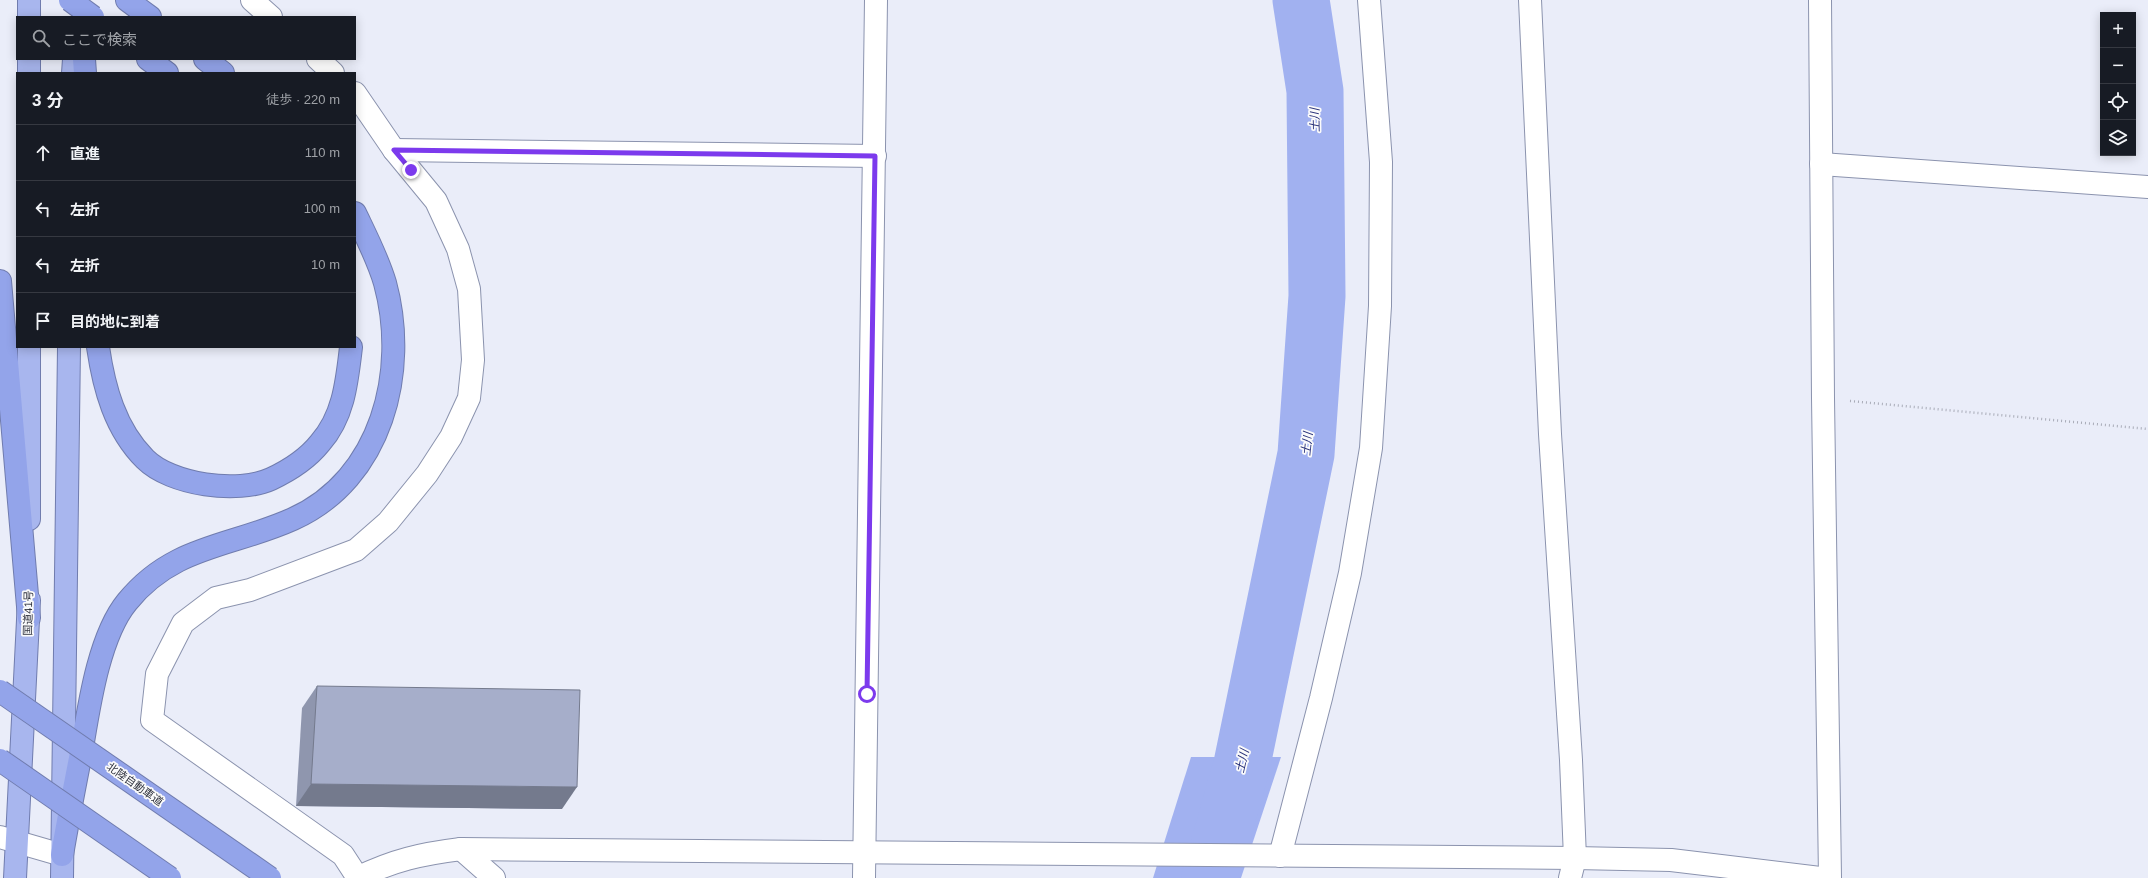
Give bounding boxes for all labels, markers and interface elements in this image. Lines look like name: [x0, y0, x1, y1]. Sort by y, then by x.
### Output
map controls: [2100, 12, 2136, 156]
button: +: [2100, 12, 2136, 48]
search box: [16, 16, 356, 60]
icon: search: [30, 27, 52, 49]
text: ここで検索: [62, 31, 137, 48]
button: −: [2100, 48, 2136, 84]
button: locate: [2100, 84, 2136, 120]
text: 3 分: [32, 91, 63, 110]
text: 徒歩 · 220 m: [266, 92, 340, 107]
water label: 土川: [1308, 106, 1322, 132]
button: layers: [2100, 120, 2136, 156]
icon: ahead: [32, 142, 54, 164]
text: 直進: [70, 145, 100, 162]
text: 110 m: [305, 145, 340, 160]
route end: [402, 161, 420, 179]
icon: left: [32, 198, 54, 220]
text: 左折: [70, 201, 100, 218]
text: 100 m: [304, 201, 340, 216]
icon: left: [32, 254, 54, 276]
text: 左折: [70, 257, 100, 274]
text: 10 m: [311, 257, 340, 272]
icon: arrive: [32, 310, 54, 332]
text: 目的地に到着: [70, 313, 160, 330]
water label: 土川: [1299, 429, 1315, 457]
street label: 国道41号: [22, 590, 34, 636]
route start: [858, 685, 876, 703]
water label: 土川: [1232, 746, 1252, 774]
street label: 北陸自動車道: [105, 760, 165, 808]

